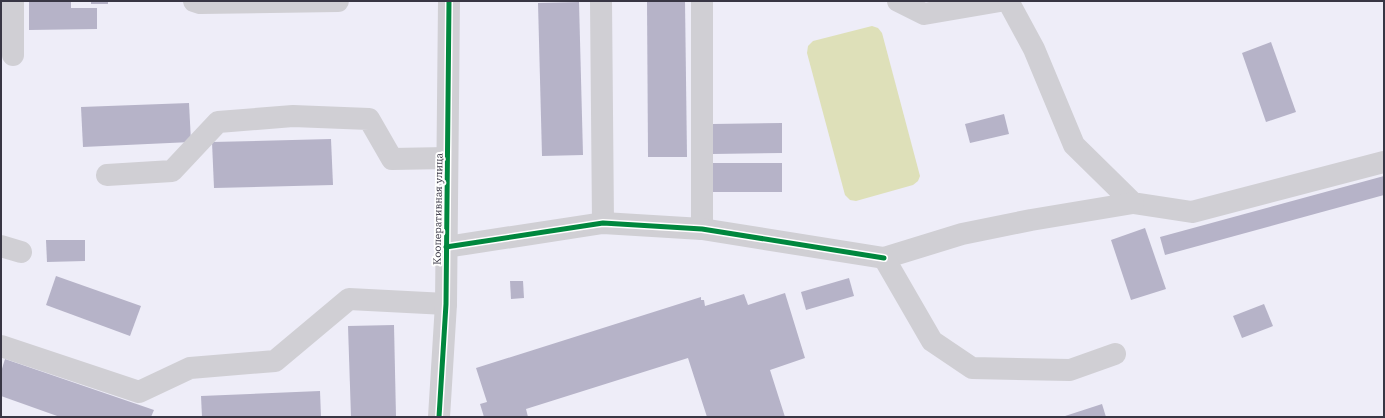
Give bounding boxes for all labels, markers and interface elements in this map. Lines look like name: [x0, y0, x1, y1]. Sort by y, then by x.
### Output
street label: Кооперативная улица: [432, 152, 444, 265]

